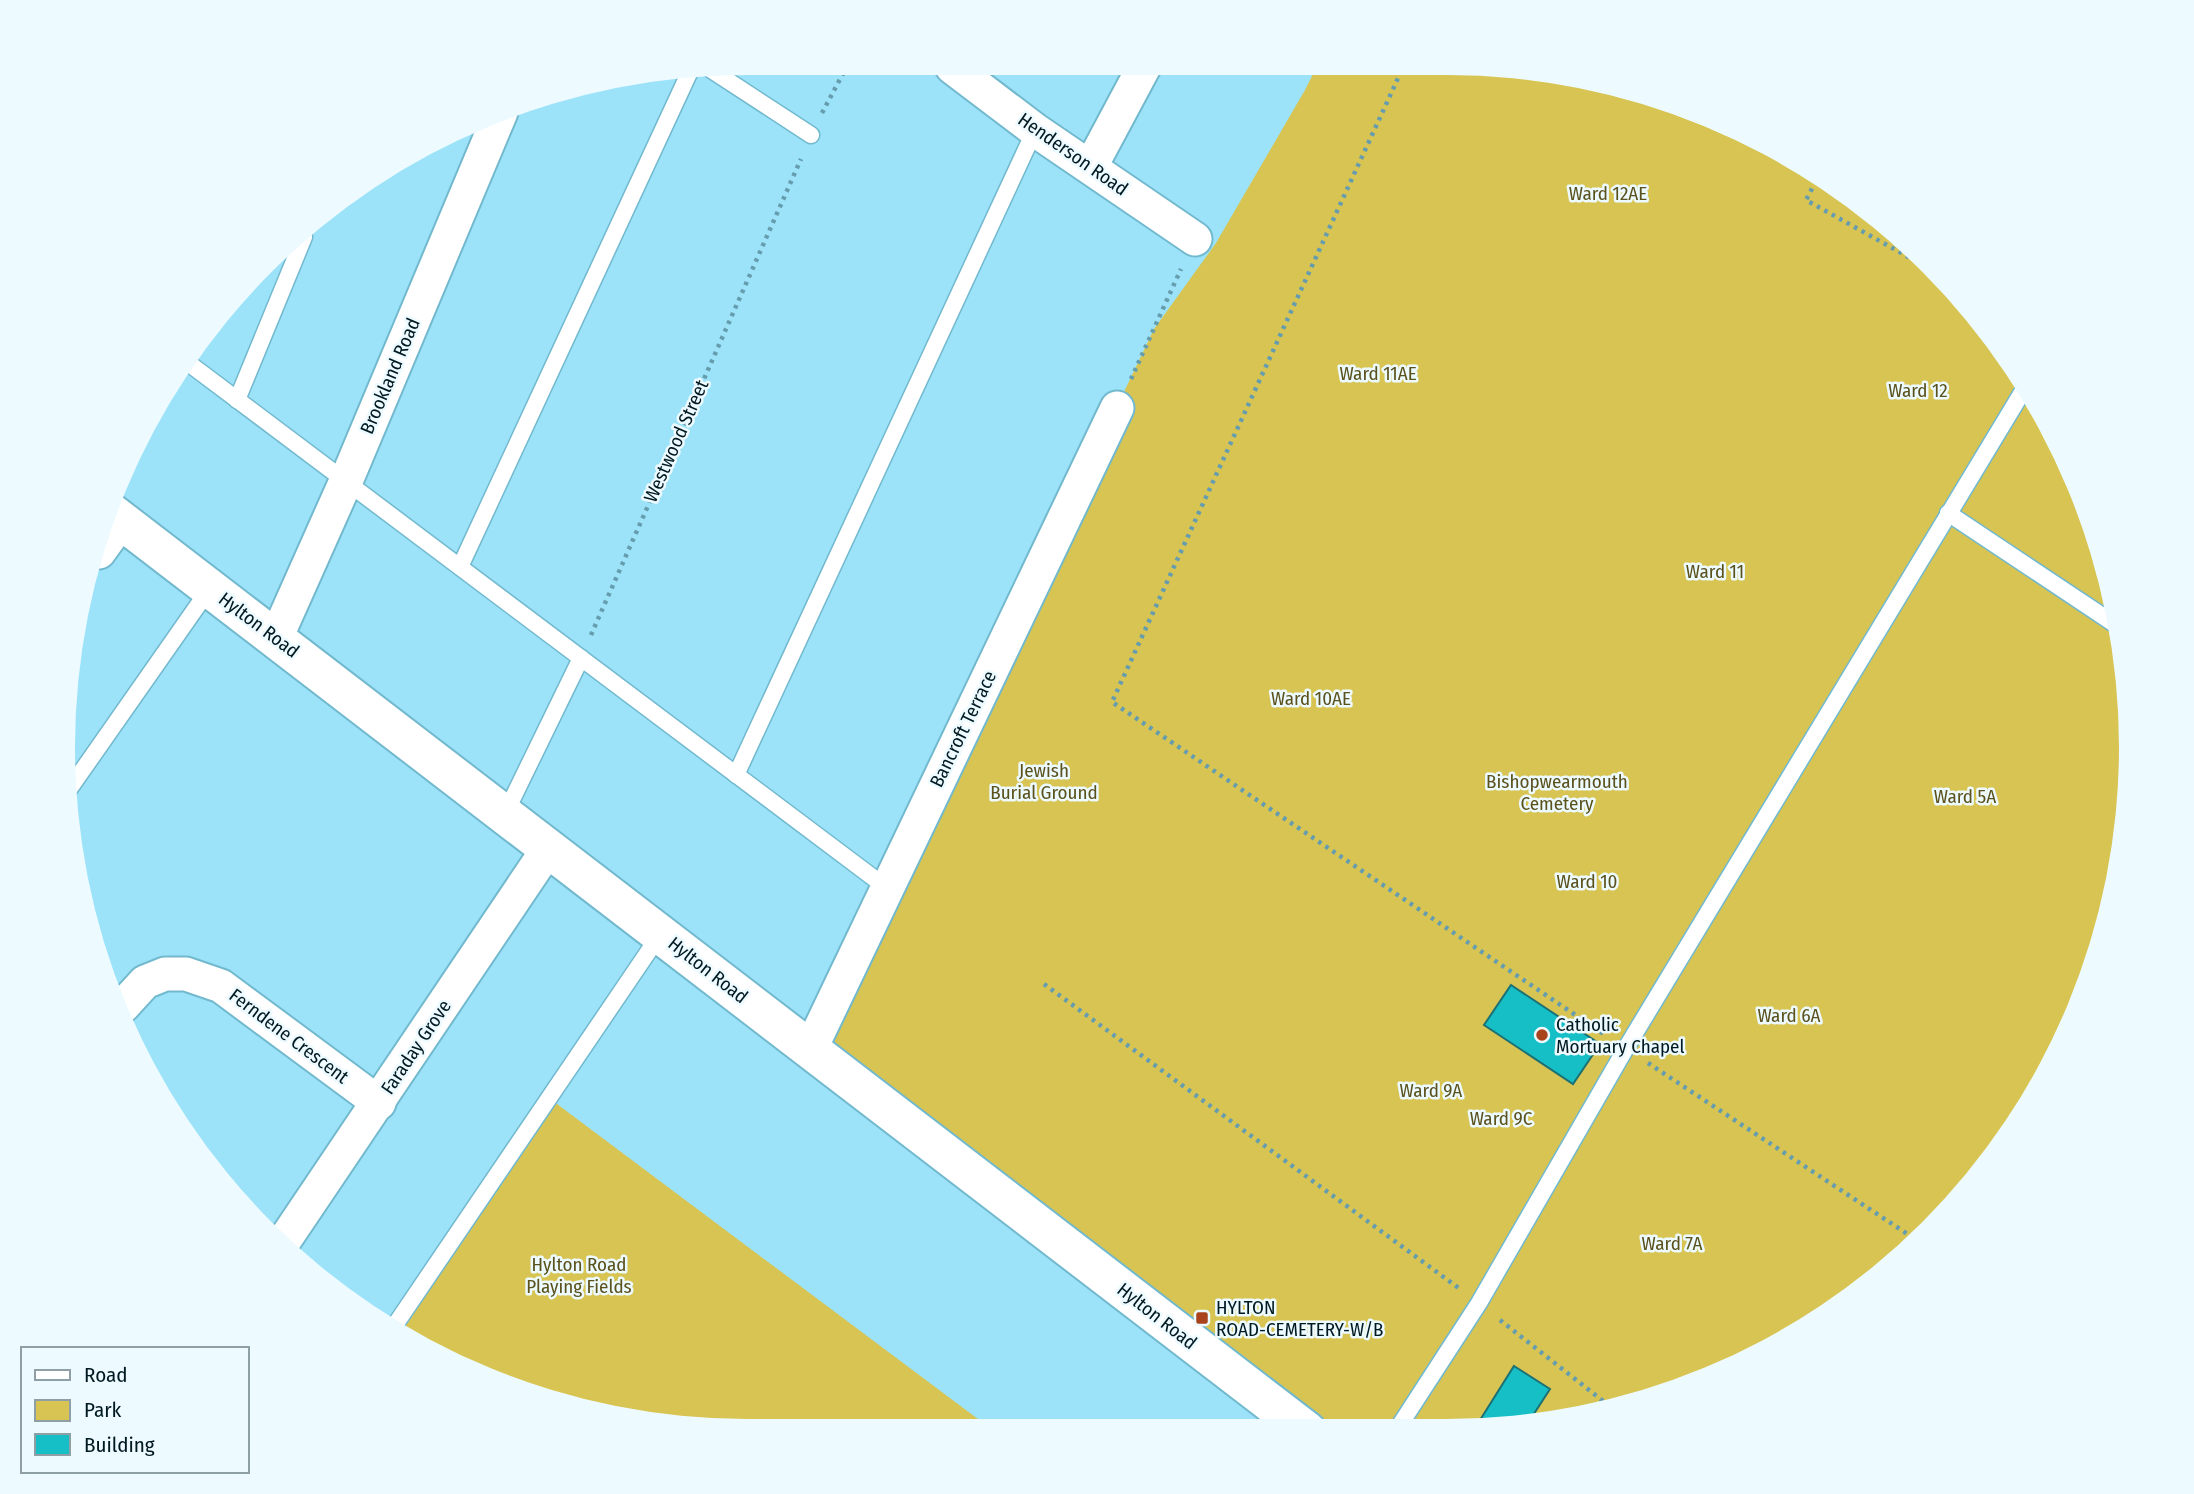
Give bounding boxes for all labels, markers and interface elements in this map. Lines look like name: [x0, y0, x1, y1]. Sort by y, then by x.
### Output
street label: Henderson Road: [1014, 108, 1132, 200]
park label: Ward 12AE: [1569, 182, 1647, 205]
street label: Brookland Road: [355, 315, 425, 437]
park label: Ward 11AE: [1339, 362, 1417, 385]
street label: Westwood Street: [639, 376, 714, 506]
park label: Ward 12: [1888, 379, 1948, 402]
park label: Ward 11: [1686, 560, 1744, 583]
street label: Hylton Road: [214, 587, 304, 663]
street label: Bancroft Terrace: [925, 667, 1001, 791]
park label: Ward 10AE: [1271, 687, 1351, 710]
park label: Jewish Burial Ground: [990, 759, 1098, 804]
park label: Bishopwearmouth Cemetery: [1486, 770, 1628, 815]
park label: Ward 5A: [1934, 785, 1996, 808]
park label: Ward 10: [1556, 870, 1618, 893]
street label: Hylton Road: [664, 932, 752, 1008]
street label: Ferndene Crescent: [225, 984, 354, 1089]
street label: Faraday Grove: [376, 996, 456, 1098]
park label: Ward 6A: [1757, 1004, 1821, 1027]
place label: Catholic Mortuary Chapel: [1556, 1013, 1684, 1058]
marker: Catholic Mortuary Chapel: [1534, 1027, 1550, 1043]
park label: Ward 9A: [1400, 1079, 1462, 1102]
park label: Ward 9C: [1470, 1107, 1533, 1130]
park label: Ward 7A: [1642, 1232, 1702, 1255]
park label: Hylton Road Playing Fields: [526, 1253, 632, 1298]
street label: Hylton Road: [1113, 1278, 1201, 1354]
place label: HYLTON ROAD-CEMETERY-W/B: [1216, 1296, 1384, 1341]
marker: HYLTON ROAD-CEMETERY-W/B: [1194, 1310, 1210, 1326]
legend: [21, 1347, 248, 1473]
text: Road: [84, 1362, 128, 1388]
text: Park: [84, 1397, 122, 1423]
text: Building: [84, 1432, 155, 1458]

